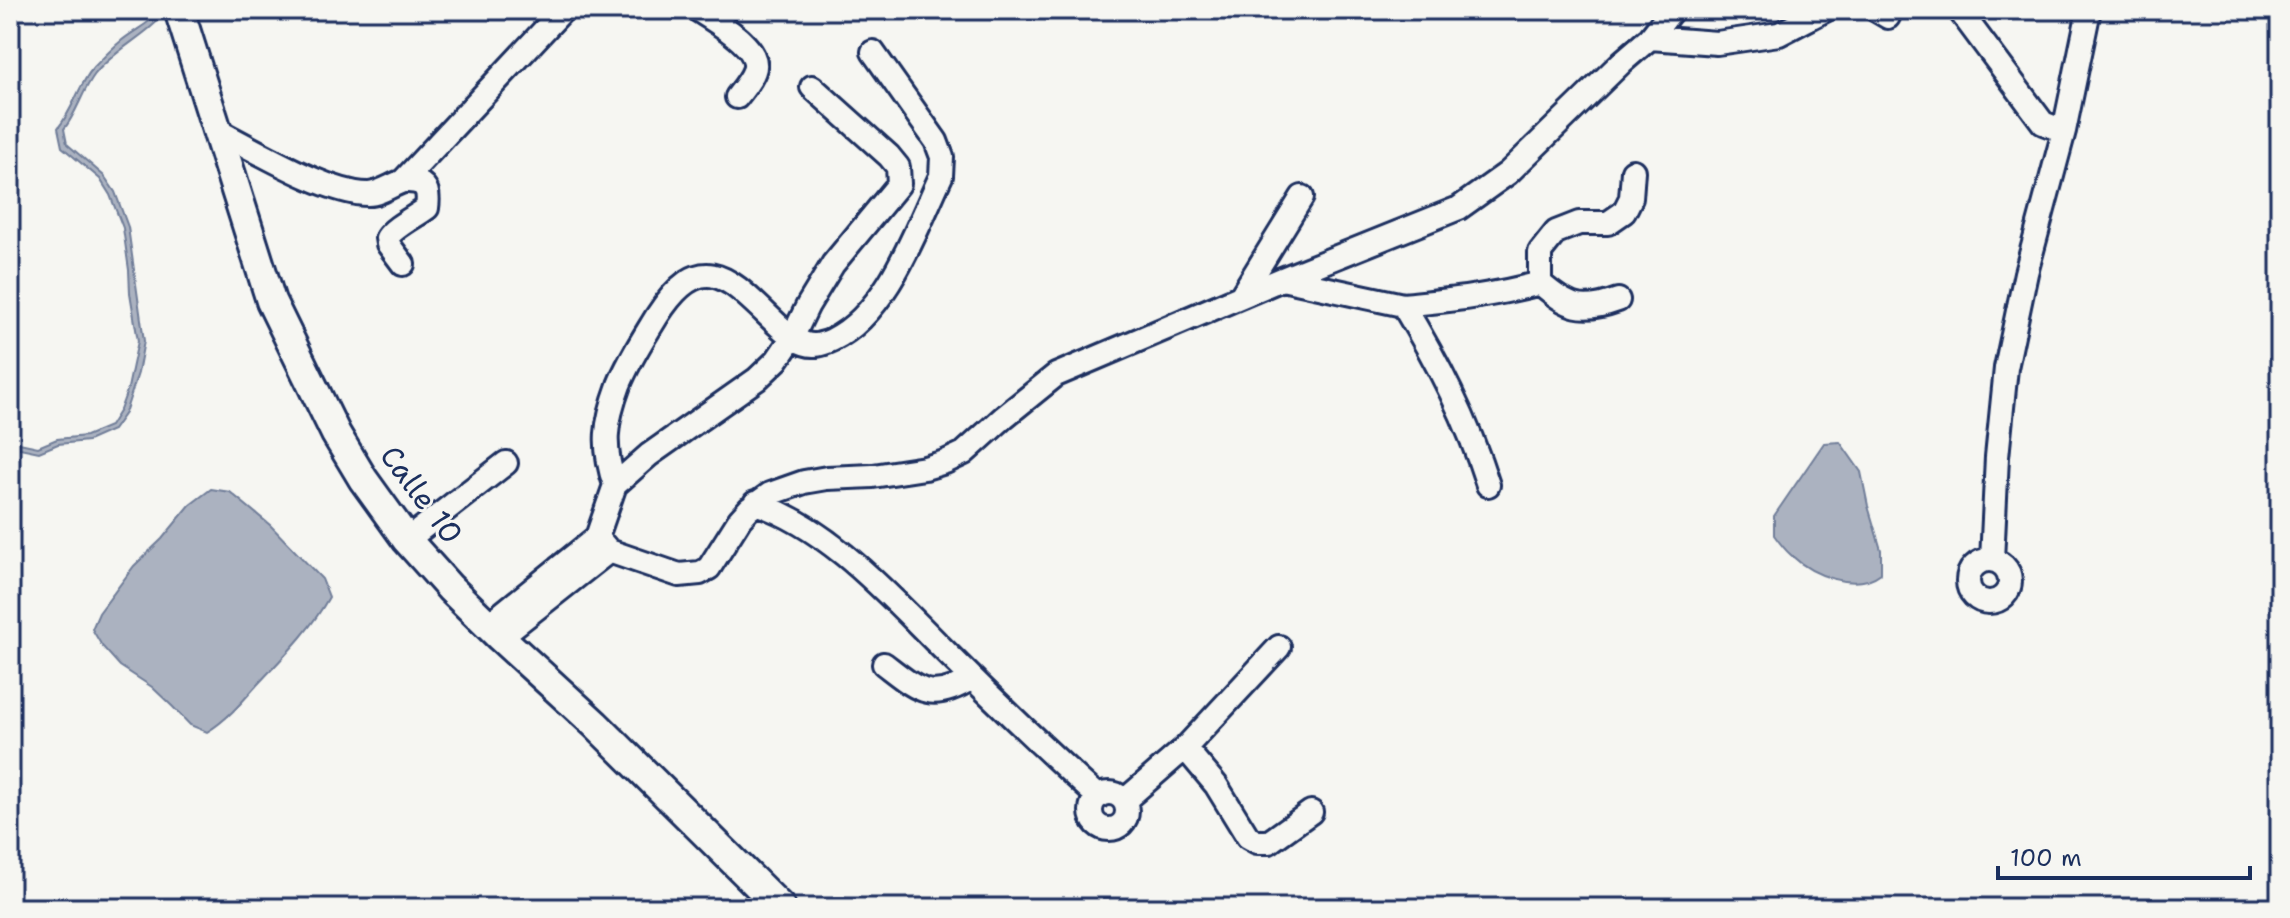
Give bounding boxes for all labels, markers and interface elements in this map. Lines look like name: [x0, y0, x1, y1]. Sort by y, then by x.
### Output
street label: Calle 10: [371, 437, 472, 553]
scale bar: [1998, 830, 2250, 880]
text: 100 m: [2010, 842, 2082, 874]

